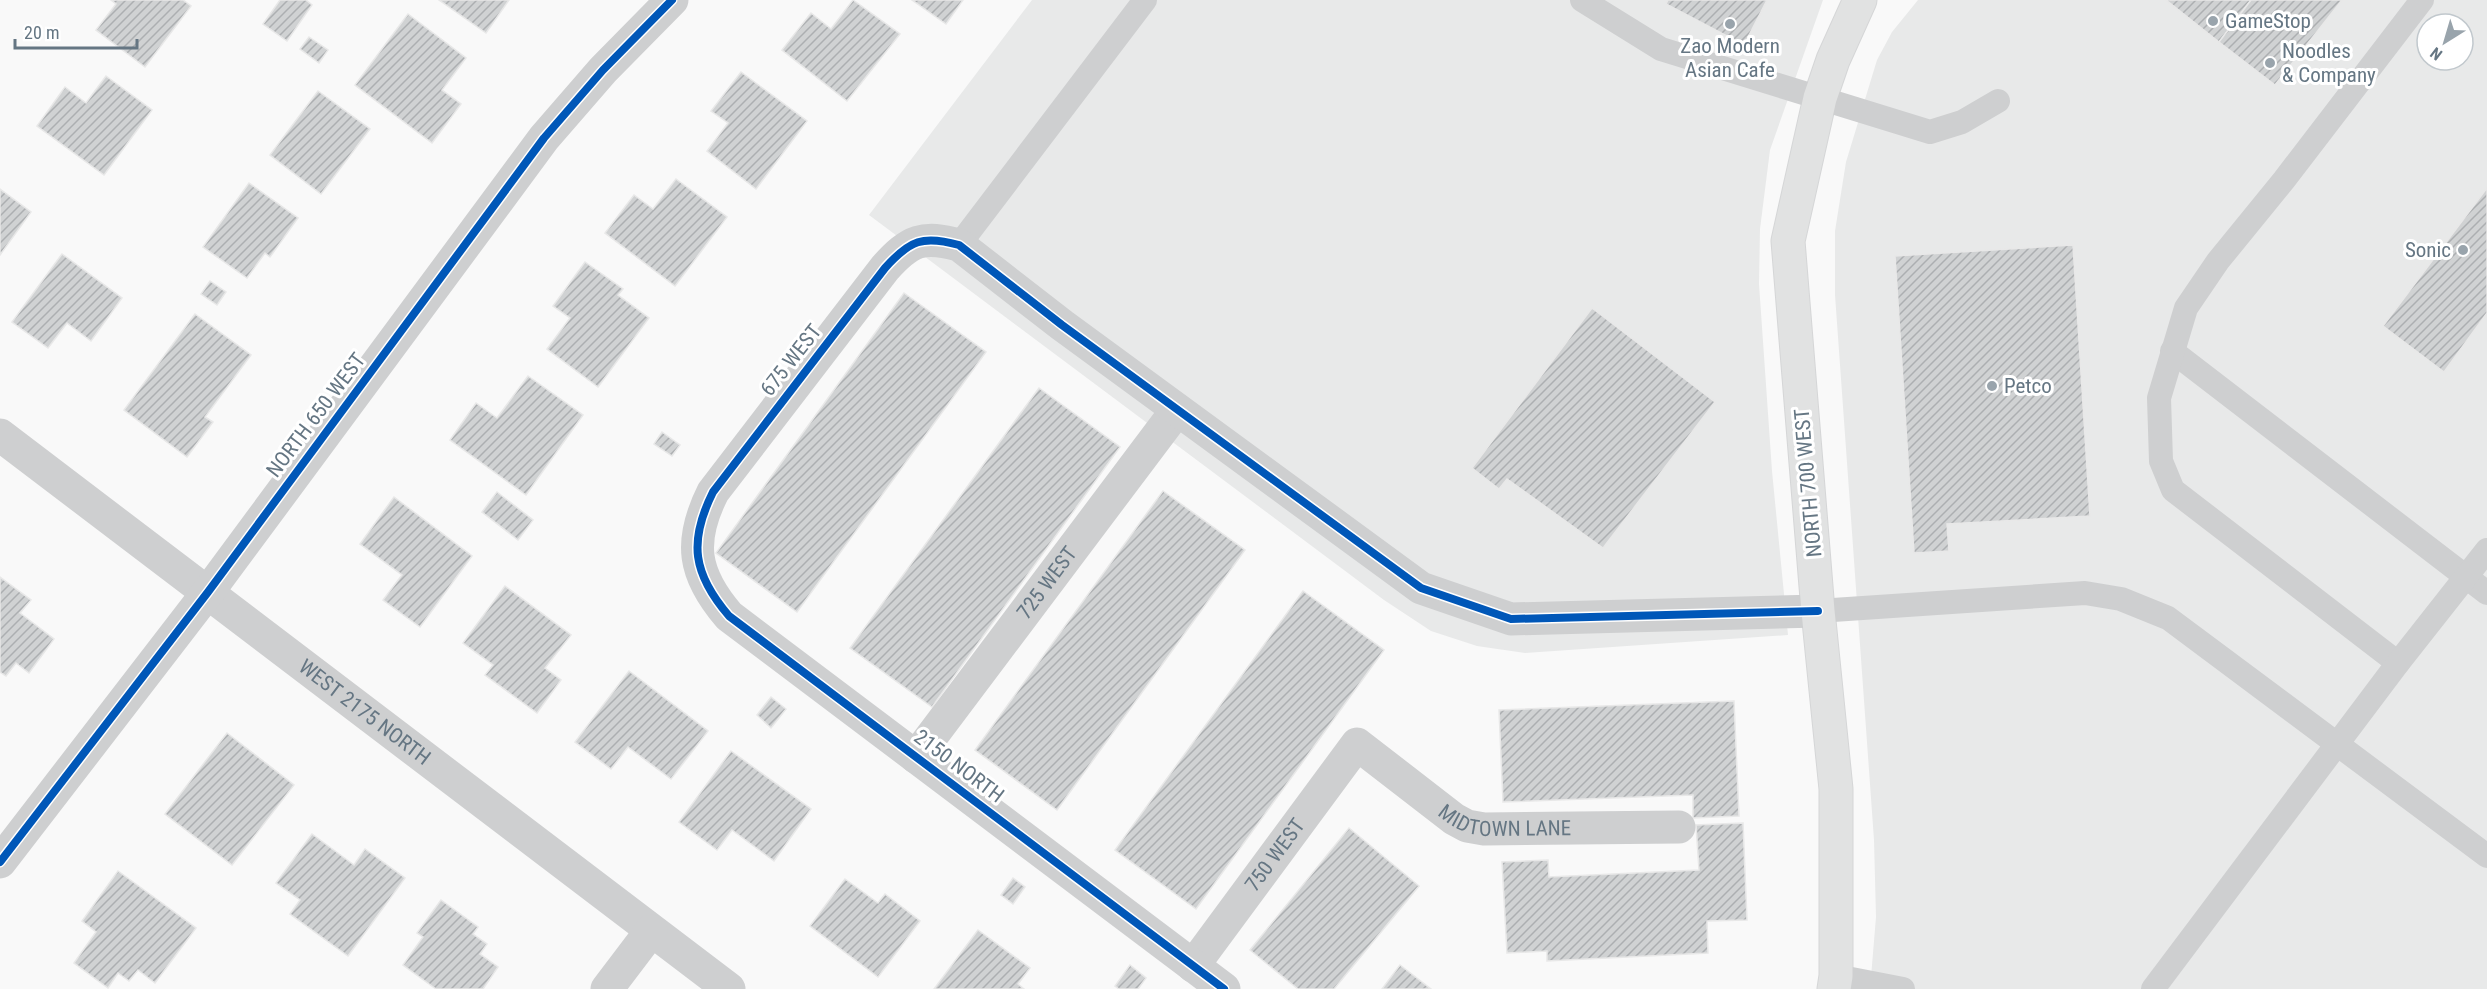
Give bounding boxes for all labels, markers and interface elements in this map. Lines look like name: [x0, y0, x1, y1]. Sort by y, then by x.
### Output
place label: GameStop: [2225, 9, 2311, 33]
scale bar: [15, 12, 136, 50]
north arrow: [2415, 12, 2475, 72]
marker: GameStop: [2206, 14, 2220, 28]
marker: Zao Modern Asian Cafe: [1723, 17, 1737, 31]
text: 20 m: [24, 22, 59, 43]
place label: Zao Modern Asian Cafe: [1680, 34, 1780, 82]
place label: Noodles & Company: [2282, 39, 2376, 87]
text: N: [2427, 43, 2446, 64]
marker: Noodles & Company: [2263, 56, 2277, 70]
place label: Sonic: [2405, 238, 2451, 262]
marker: Sonic: [2456, 243, 2470, 257]
street label: 675 WEST: [756, 319, 826, 401]
street label: NORTH 650 WEST: [262, 348, 370, 482]
place label: Petco: [2004, 374, 2052, 398]
marker: Petco: [1985, 379, 1999, 393]
street label: NORTH 700 WEST: [1790, 408, 1826, 558]
street label: 725 WEST: [1012, 542, 1082, 624]
street label: WEST 2175 NORTH: [294, 654, 435, 770]
street label: 2150 NORTH: [909, 724, 1009, 808]
street label: MIDTOWN LANE: [1434, 799, 1571, 841]
street label: 750 WEST: [1240, 814, 1310, 896]

